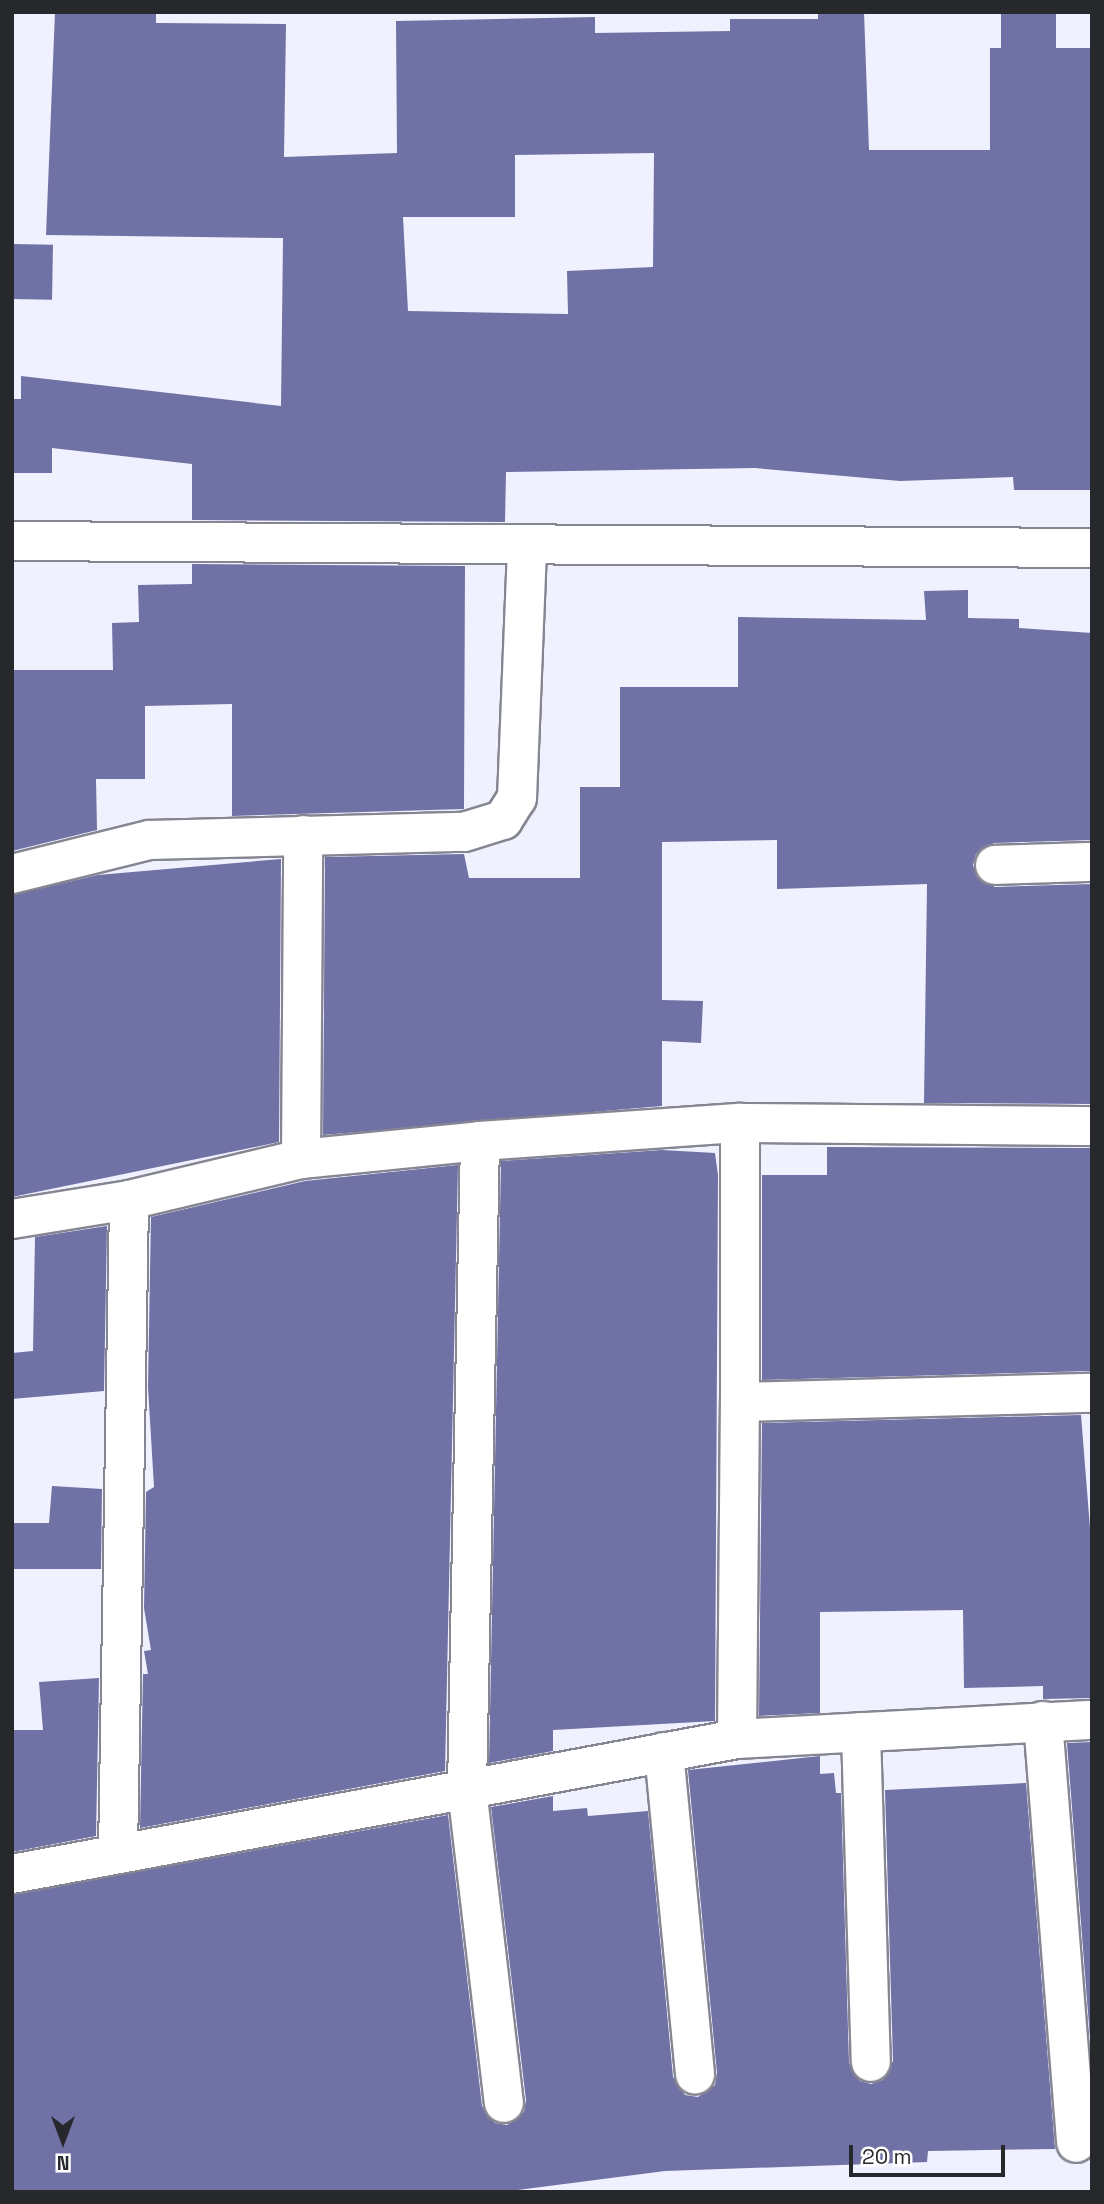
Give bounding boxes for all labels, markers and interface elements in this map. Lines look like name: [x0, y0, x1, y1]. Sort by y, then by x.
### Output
north arrow: [28, 2106, 98, 2176]
scale bar: [852, 2130, 1008, 2174]
text: 20 m: [862, 2143, 912, 2170]
text: N: [57, 2150, 69, 2175]

